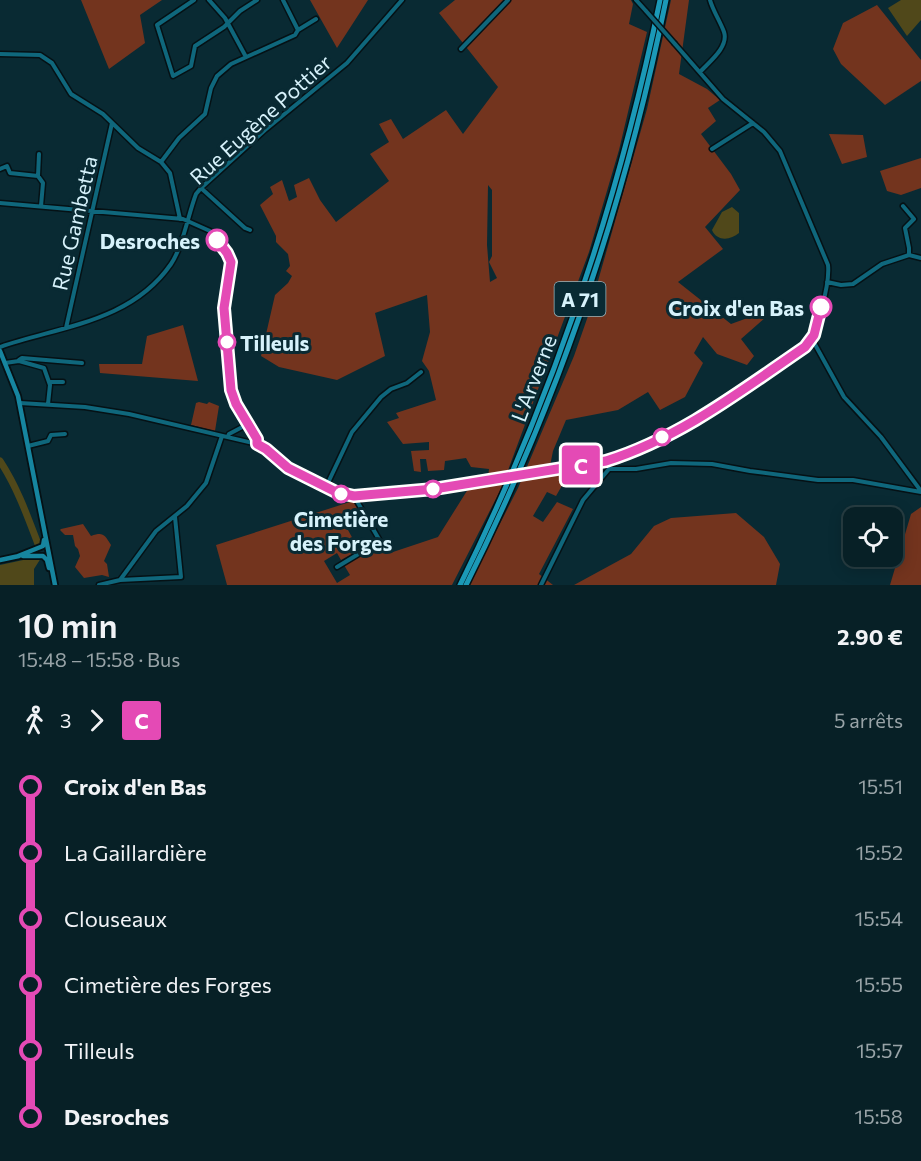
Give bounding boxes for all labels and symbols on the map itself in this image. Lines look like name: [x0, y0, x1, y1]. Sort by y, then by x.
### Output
street label: Rue Eugène Pottier: [184, 49, 336, 189]
street label: Rue Gambetta: [46, 153, 102, 293]
place label: Desroches: [100, 228, 200, 253]
marker: Desroches: [206, 229, 228, 251]
road number: A 71: [554, 282, 606, 316]
place label: Croix d'en Bas: [668, 295, 804, 320]
marker: Croix d'en Bas: [810, 296, 832, 318]
place label: Tilleuls: [240, 330, 310, 355]
street label: L'Arverne: [505, 331, 561, 425]
marker: Tilleuls: [218, 333, 236, 351]
unlabelled marker: [653, 428, 671, 446]
line badge: C: [562, 446, 600, 484]
unlabelled marker: [424, 480, 442, 498]
marker: Cimetière des Forges: [332, 485, 350, 503]
place label: Cimetière des Forges: [290, 506, 392, 555]

